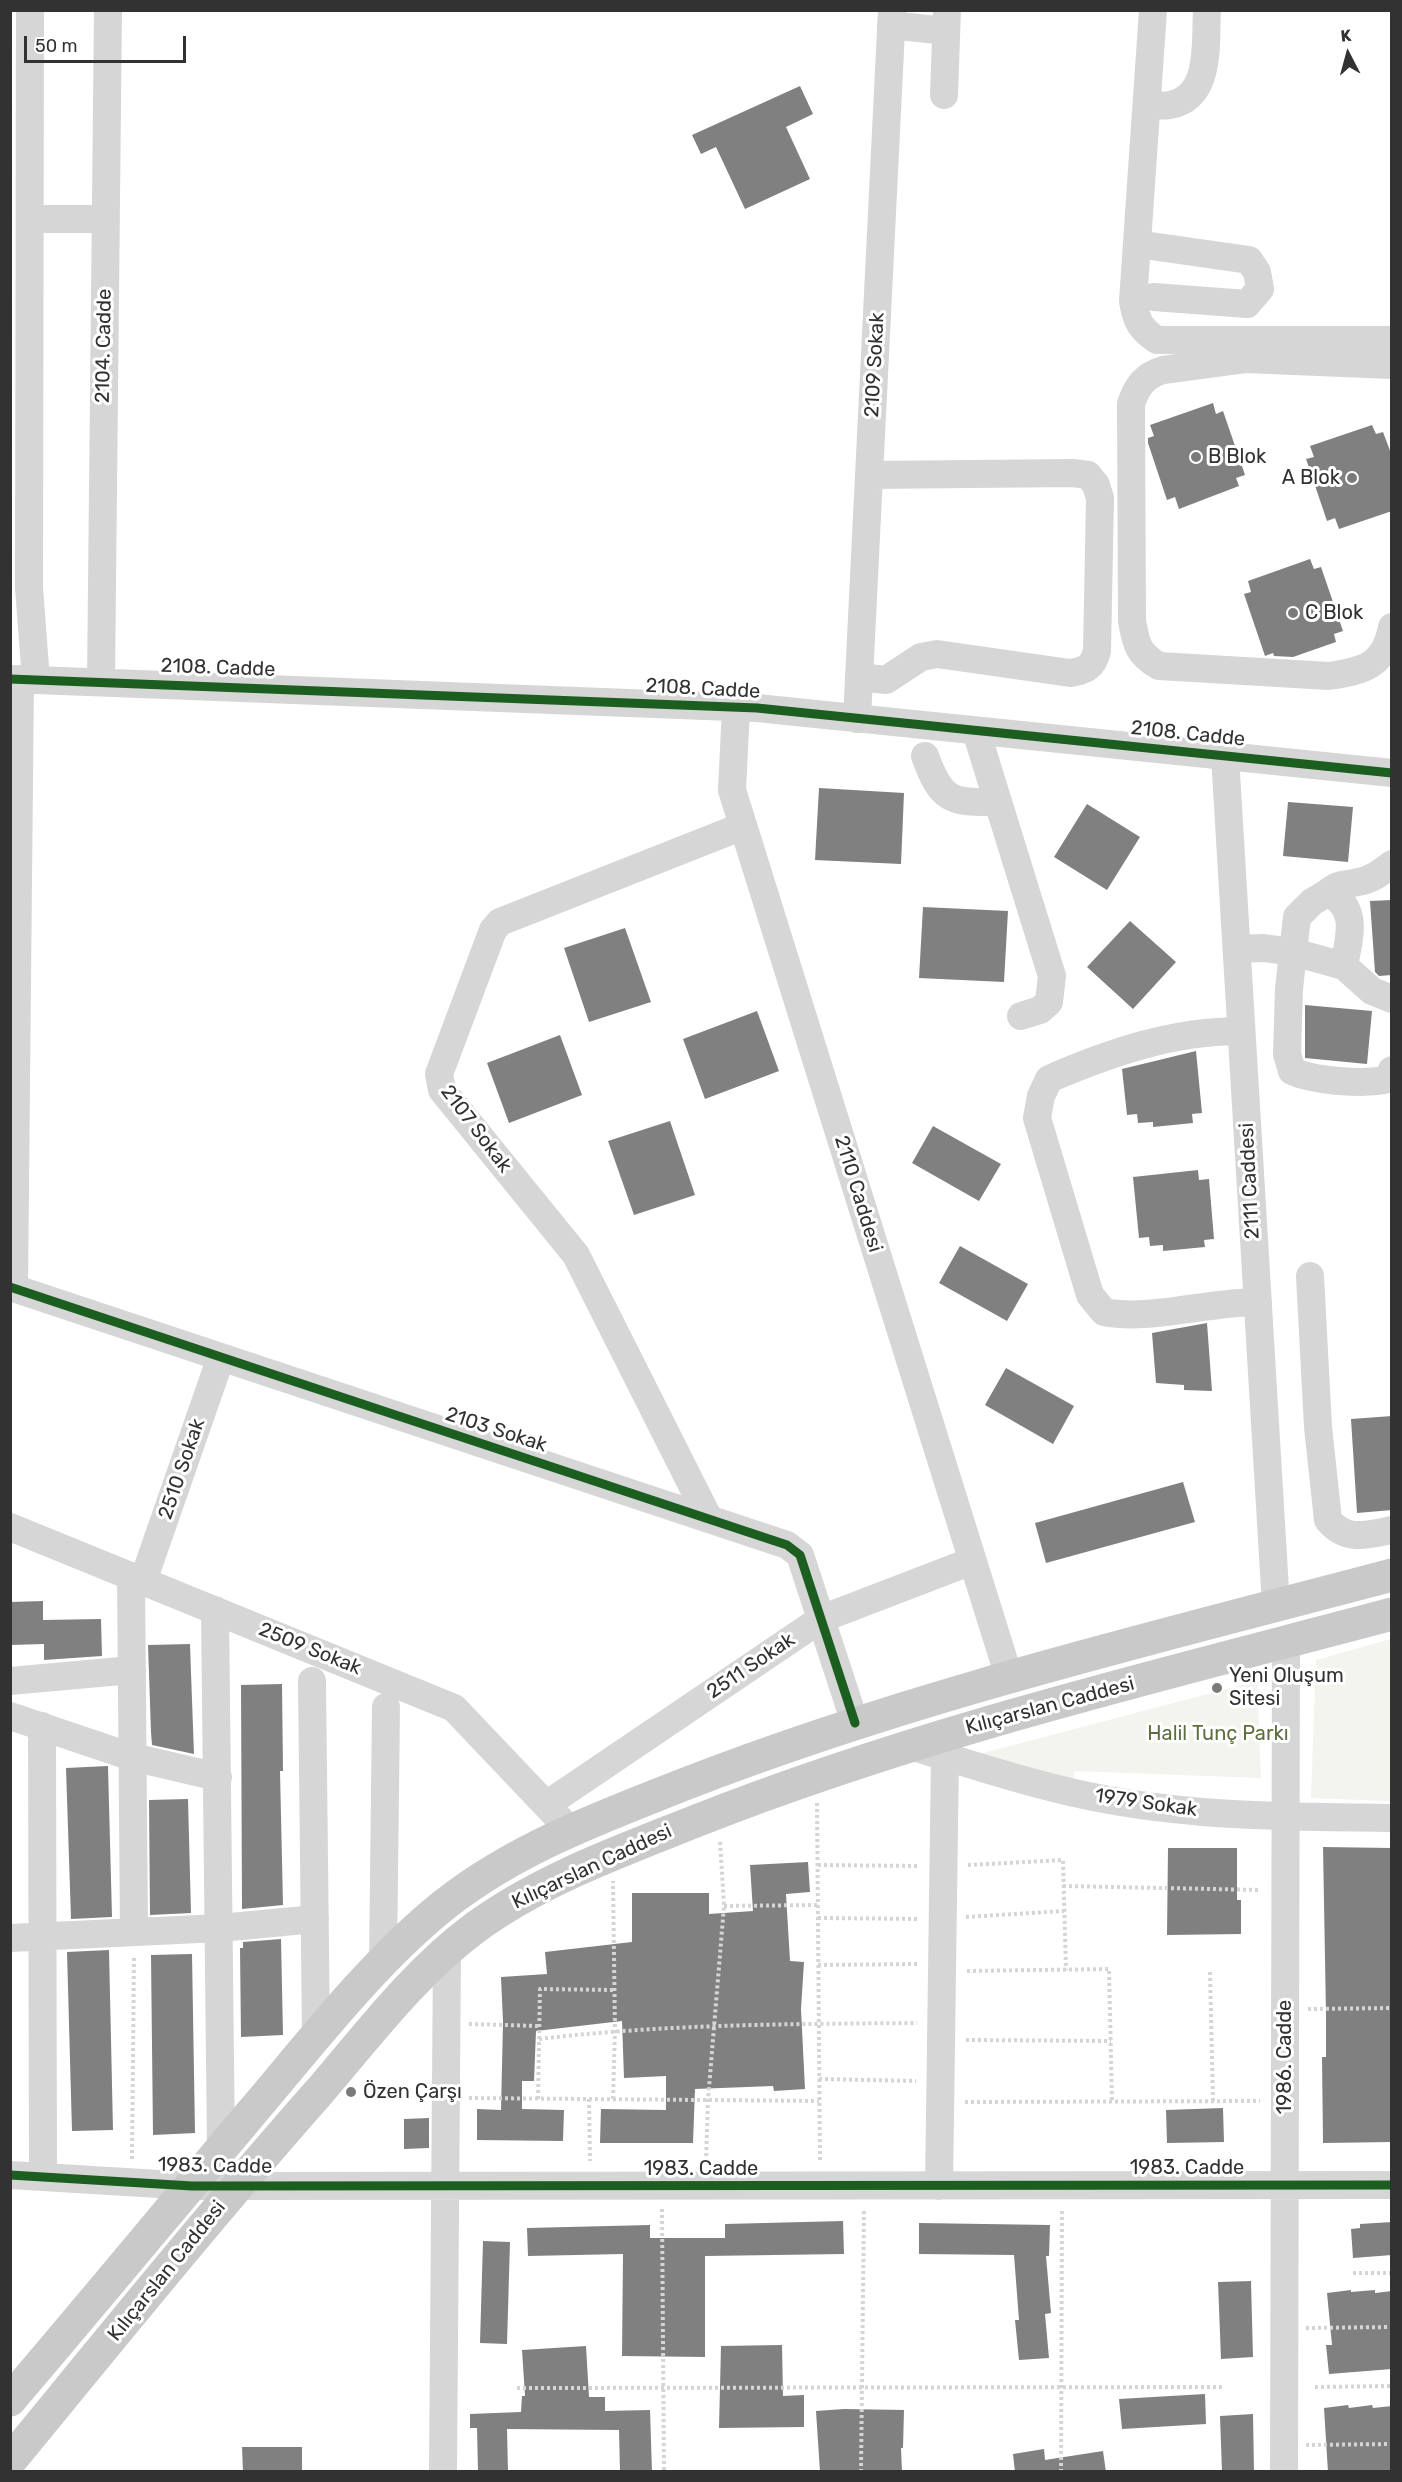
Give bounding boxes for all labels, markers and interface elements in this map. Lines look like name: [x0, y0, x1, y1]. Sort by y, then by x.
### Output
scale bar: [27, 24, 189, 62]
north arrow: [1318, 24, 1378, 84]
text: K: [1340, 26, 1352, 46]
text: 50 m: [35, 35, 78, 57]
street label: 2104. Cadde: [91, 289, 117, 403]
street label: 2109 Sokak: [860, 312, 890, 418]
place label: B Blok: [1208, 445, 1266, 469]
marker: B Blok: [1189, 450, 1203, 464]
place label: A Blok: [1282, 466, 1340, 490]
marker: A Blok: [1345, 471, 1359, 485]
place label: C Blok: [1305, 601, 1363, 625]
marker: C Blok: [1286, 606, 1300, 620]
street label: 2108. Cadde: [160, 654, 276, 682]
street label: 2108. Cadde: [645, 674, 761, 704]
street label: 2108. Cadde: [1130, 716, 1246, 752]
street label: 2107 Sokak: [435, 1080, 517, 1178]
street label: 2111 Caddesi: [1235, 1122, 1265, 1240]
street label: 2110 Caddesi: [829, 1133, 887, 1255]
street label: 2103 Sokak: [442, 1402, 550, 1458]
street label: 2510 Sokak: [154, 1416, 210, 1522]
street label: 2509 Sokak: [255, 1618, 365, 1680]
street label: 2511 Sokak: [703, 1628, 799, 1704]
place label: Yeni Oluşum Sitesi: [1229, 1664, 1344, 1711]
street label: Kılıçarslan Caddesi: [963, 1672, 1137, 1740]
marker: Yeni Oluşum Sitesi: [1210, 1681, 1224, 1695]
park label: Halil Tunç Parkı: [1147, 1722, 1289, 1746]
street label: 1979 Sokak: [1093, 1784, 1199, 1822]
street label: Kılıçarslan Caddesi: [508, 1819, 676, 1915]
street label: 1986. Cadde: [1273, 2000, 1297, 2114]
place label: Özen Çarşı: [363, 2080, 462, 2104]
marker: Özen Çarşı: [344, 2085, 358, 2099]
street label: 1983. Cadde: [158, 2153, 272, 2179]
street label: 1983. Cadde: [1130, 2156, 1244, 2180]
street label: 1983. Cadde: [644, 2157, 758, 2181]
street label: Kılıçarslan Caddesi: [103, 2196, 231, 2346]

